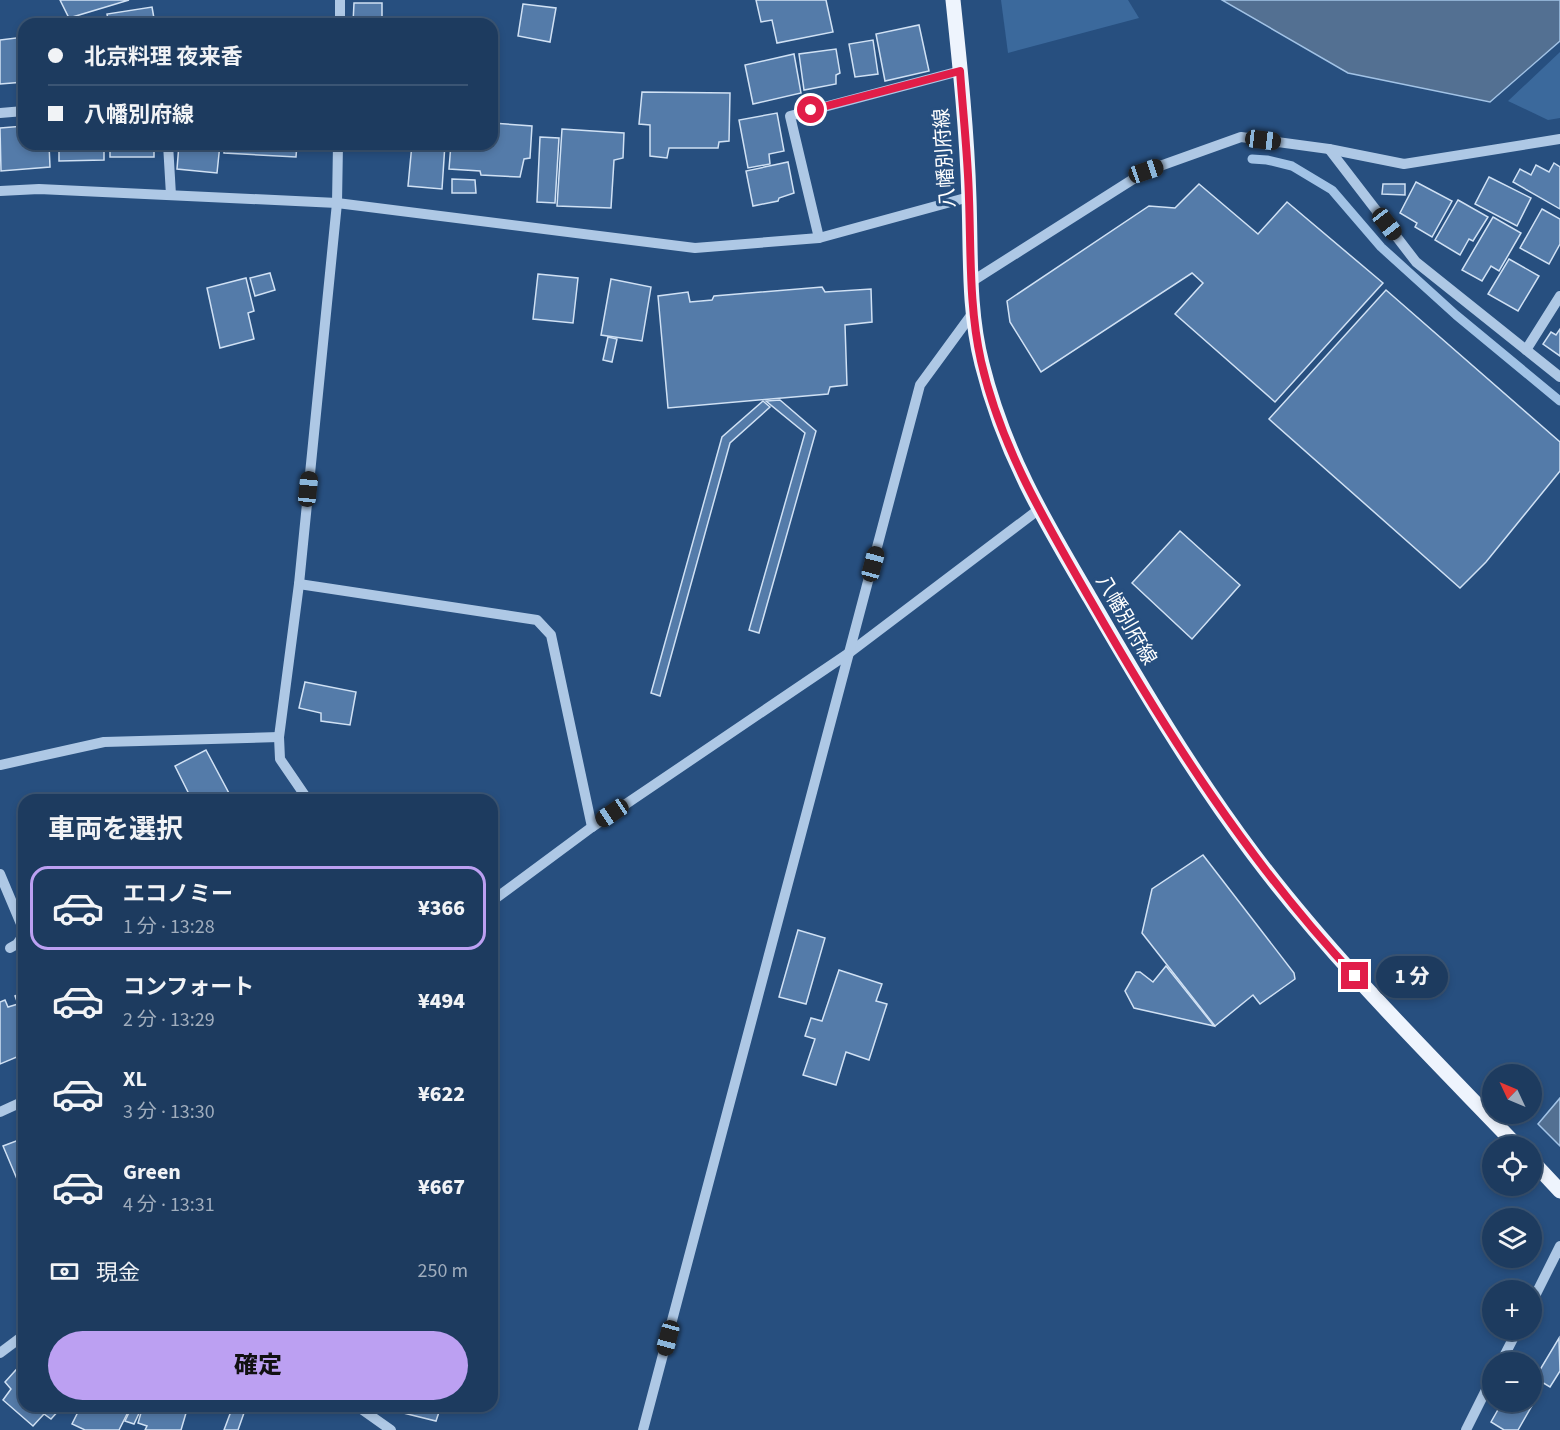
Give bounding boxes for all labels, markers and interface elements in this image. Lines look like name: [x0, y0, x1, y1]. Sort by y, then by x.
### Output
text: 北京料理 夜来香: [84, 41, 242, 73]
route start: [797, 96, 824, 123]
text: 八幡別府線: [84, 99, 194, 131]
street label: 八幡別府線: [928, 107, 962, 209]
car: [1244, 129, 1282, 151]
car: [1126, 157, 1166, 185]
car: [1369, 204, 1405, 244]
car: [297, 470, 319, 508]
car: [860, 544, 886, 584]
street label: 八幡別府線: [1089, 570, 1163, 670]
car: [592, 795, 632, 831]
text: 車両を選択: [48, 810, 183, 849]
text: エコノミー: [123, 878, 233, 910]
icon: car: [51, 881, 105, 935]
text: ¥366: [418, 892, 465, 924]
text: 1 分 · 13:28: [123, 913, 215, 941]
callout: 1 分: [1376, 955, 1448, 997]
route end: [1341, 962, 1368, 989]
text: 1 分: [1395, 963, 1429, 991]
text: コンフォート: [123, 971, 254, 1003]
icon: car: [51, 974, 105, 1028]
text: ¥494: [418, 985, 465, 1017]
text: 2 分 · 13:29: [123, 1006, 215, 1034]
text: XL: [123, 1063, 147, 1095]
north arrow: [1482, 1064, 1542, 1124]
map controls: [1482, 1064, 1542, 1412]
icon: car: [51, 1067, 105, 1121]
text: ¥622: [418, 1078, 465, 1110]
text: 3 分 · 13:30: [123, 1098, 215, 1126]
button: locate: [1482, 1136, 1542, 1196]
text: Green: [123, 1156, 181, 1188]
icon: car: [51, 1160, 105, 1214]
text: ¥667: [418, 1171, 465, 1203]
text: 4 分 · 13:31: [123, 1191, 215, 1219]
button: layers: [1482, 1208, 1542, 1268]
icon: cash: [48, 1255, 81, 1288]
text: 現金: [96, 1257, 140, 1289]
text: 250 m: [418, 1257, 468, 1285]
button: +: [1482, 1280, 1542, 1340]
car: [655, 1318, 681, 1358]
button: 確定: [48, 1331, 468, 1400]
button: −: [1482, 1352, 1542, 1412]

